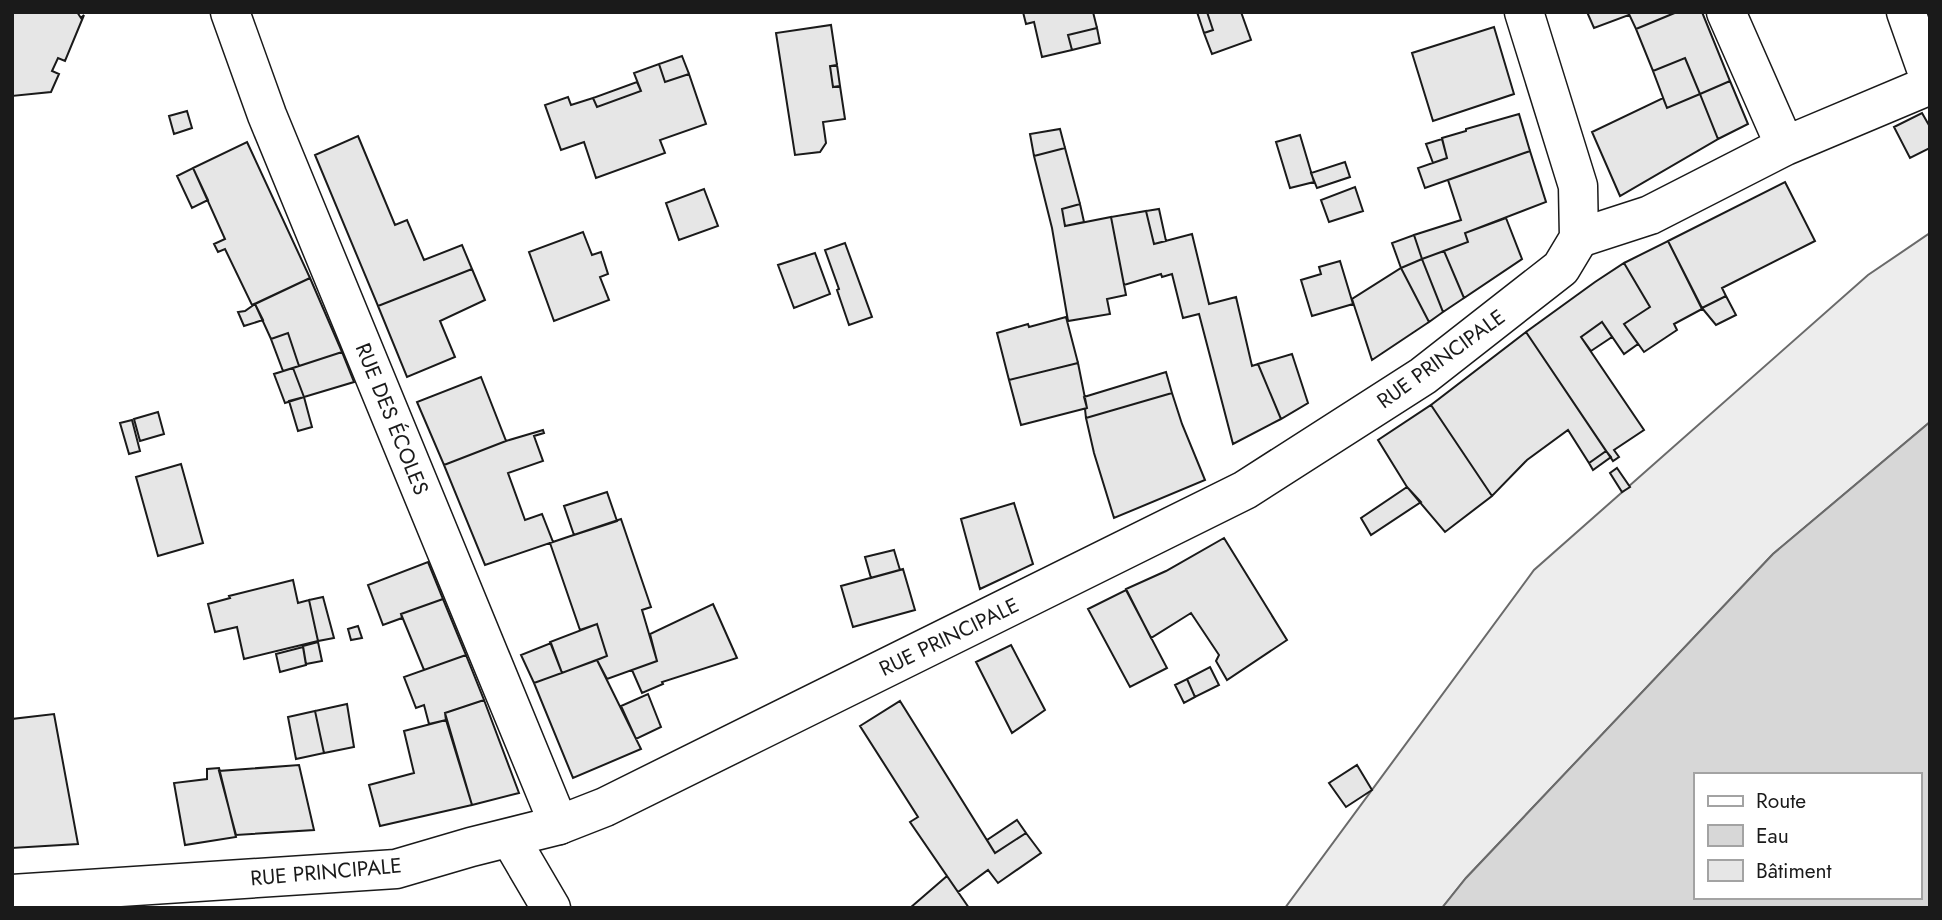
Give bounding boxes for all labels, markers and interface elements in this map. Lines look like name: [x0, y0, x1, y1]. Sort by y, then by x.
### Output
street label: RUE PRINCIPALE: [1371, 302, 1511, 416]
street label: RUE DES ÉCOLES: [348, 339, 436, 499]
street label: RUE PRINCIPALE: [874, 590, 1024, 684]
legend: [1694, 773, 1921, 899]
text: Route: [1756, 786, 1806, 816]
text: Eau: [1756, 821, 1789, 851]
street label: RUE PRINCIPALE: [249, 850, 403, 894]
text: Bâtiment: [1756, 856, 1832, 886]

